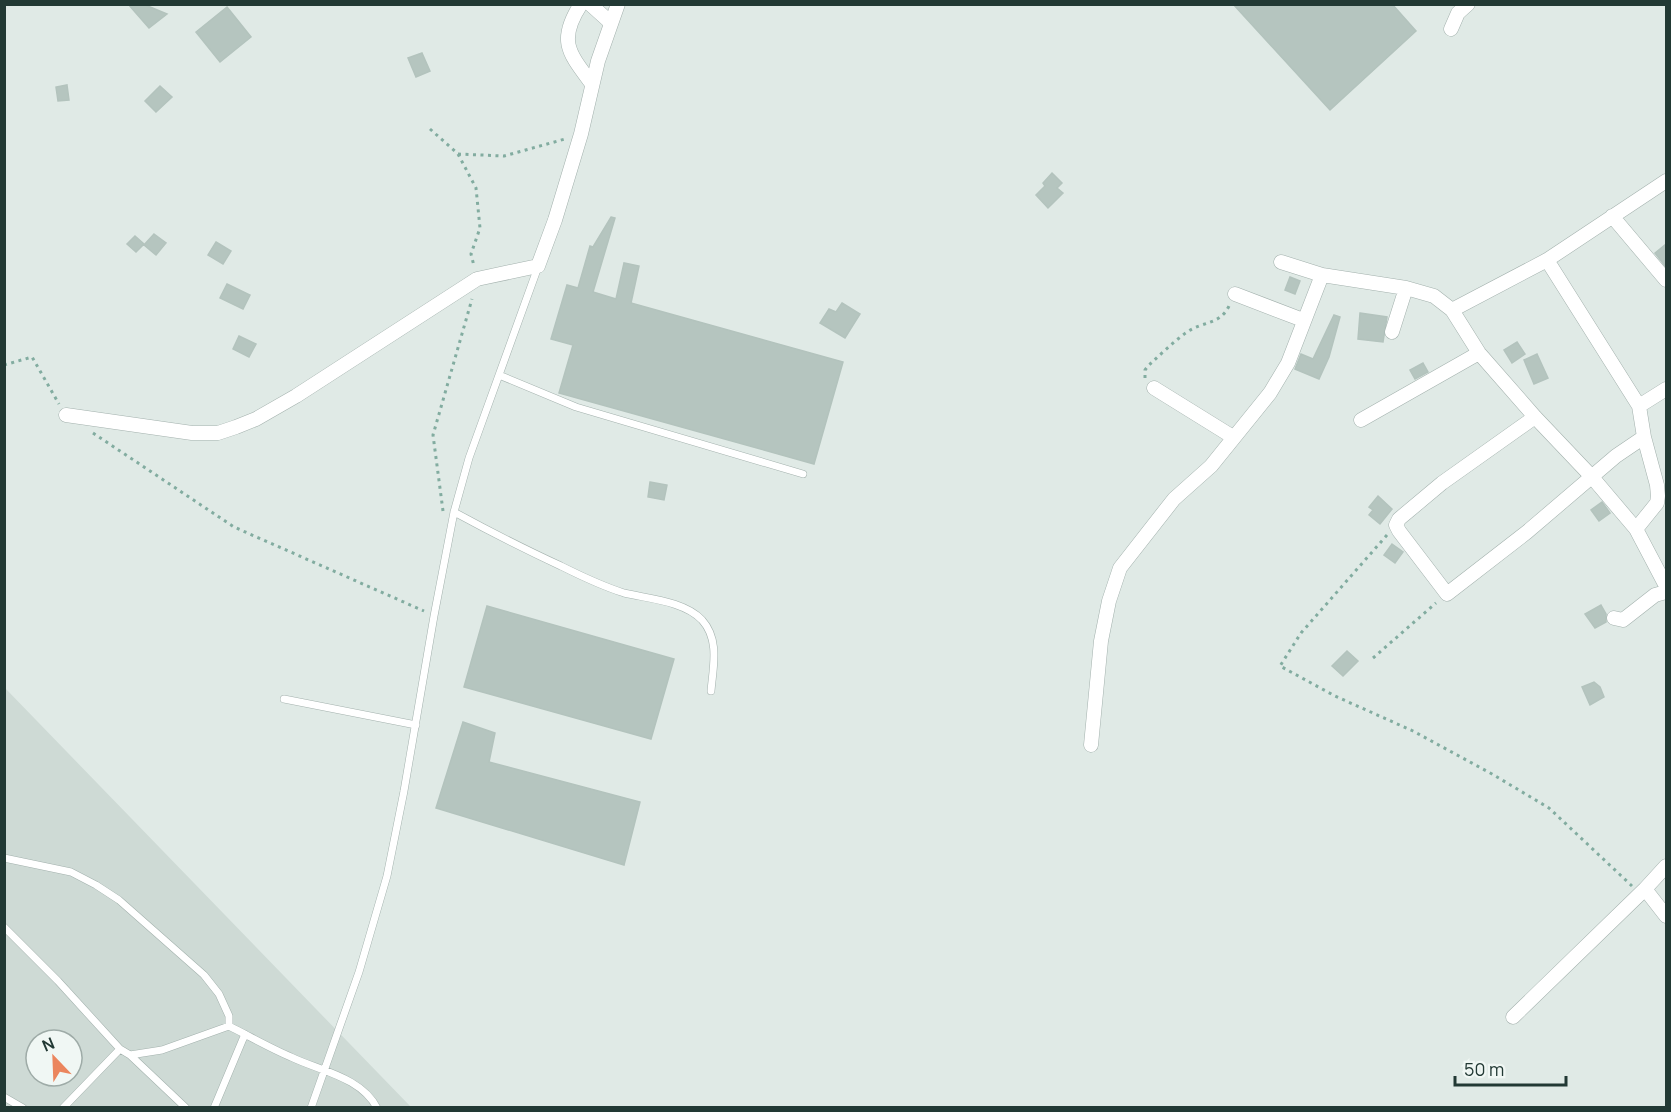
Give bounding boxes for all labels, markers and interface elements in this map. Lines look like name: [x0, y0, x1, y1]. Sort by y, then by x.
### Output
north arrow: [24, 1028, 84, 1088]
text: N: [39, 1032, 58, 1057]
scale bar: [1455, 1049, 1566, 1087]
text: 50 m: [1464, 1057, 1504, 1081]

